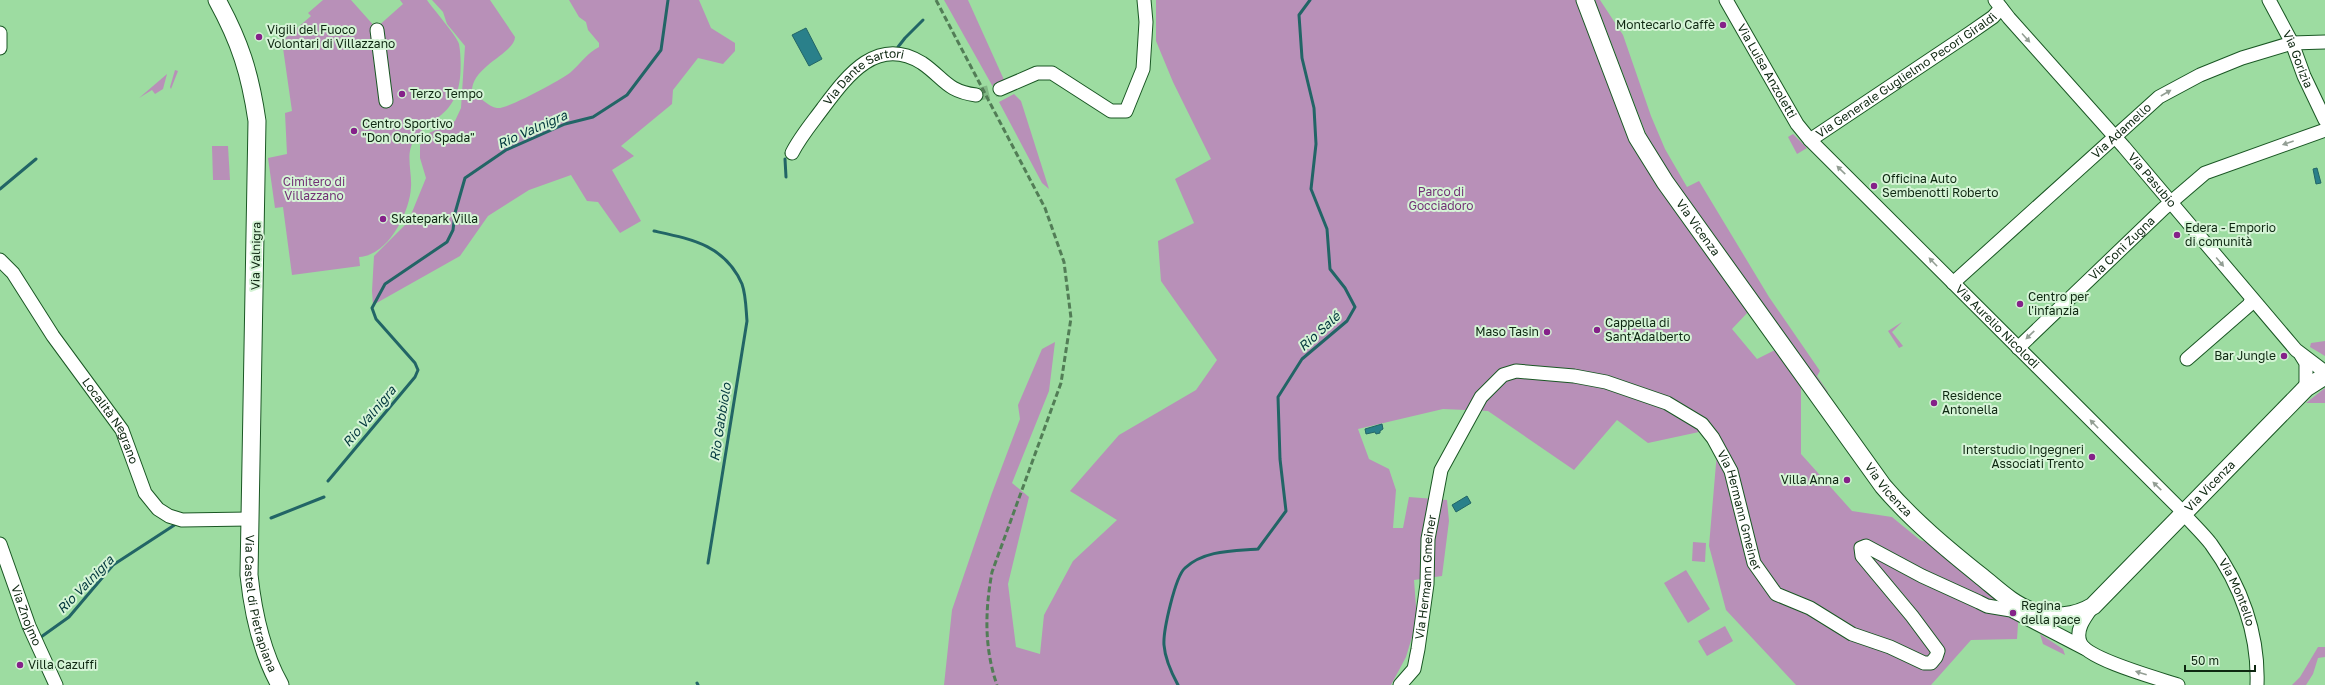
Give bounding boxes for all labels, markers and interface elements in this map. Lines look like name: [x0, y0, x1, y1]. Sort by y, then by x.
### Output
street label: Via Generale Guglielmo Pecori Giraldi: [1813, 10, 2000, 141]
place label: Montecarlo Caffè: [1616, 17, 1715, 32]
marker: Montecarlo Caffè: [1718, 20, 1728, 30]
street label: Via Luisa Anzoletti: [1734, 21, 1800, 121]
place label: Vigili del Fuoco Volontari di Villazzano: [267, 22, 395, 51]
street label: Via Gorizia: [2280, 28, 2317, 90]
marker: Vigili del Fuoco Volontari di Villazzano: [254, 32, 264, 42]
one-way arrow: [2022, 33, 2031, 43]
street label: Via Dante Sartori: [820, 46, 906, 108]
place label: Terzo Tempo: [410, 86, 483, 101]
marker: Terzo Tempo: [397, 89, 407, 99]
one-way arrow: [2160, 90, 2172, 97]
street label: Via Adamello: [2088, 100, 2154, 161]
water label: Rio Valnigra: [495, 106, 570, 151]
place label: Centro Sportivo "Don Onorio Spada": [362, 116, 475, 145]
marker: Centro Sportivo "Don Onorio Spada": [349, 126, 359, 136]
one-way arrow: [2282, 140, 2294, 146]
street label: Via Pasubio: [2125, 149, 2180, 210]
one-way arrow: [1836, 165, 1846, 175]
place label: Officina Auto Sembenotti Roberto: [1882, 171, 1998, 200]
park label: Cimitero di Villazzano: [283, 174, 345, 203]
marker: Officina Auto Sembenotti Roberto: [1869, 181, 1879, 191]
park label: Parco di Gocciadoro: [1408, 184, 1474, 213]
street label: Via Vicenza: [1673, 196, 1724, 259]
place label: Skatepark Villa: [391, 211, 478, 226]
street label: Via Coni Zugna: [2085, 213, 2158, 283]
marker: Skatepark Villa: [378, 214, 388, 224]
place label: Edera - Emporio di comunità: [2185, 220, 2276, 249]
street label: Via Valnigra: [247, 222, 264, 290]
marker: Edera - Emporio di comunità: [2172, 230, 2182, 240]
one-way arrow: [1928, 257, 1938, 267]
one-way arrow: [2216, 257, 2225, 267]
street label: Via Aurelio Nicolodi: [1952, 281, 2043, 371]
place label: Centro per l'infanzia: [2028, 289, 2089, 318]
marker: Centro per l'infanzia: [2015, 299, 2025, 309]
water label: Rio Salé: [1295, 307, 1344, 354]
place label: Cappella di Sant'Adalberto: [1605, 315, 1691, 344]
place label: Maso Tasin: [1475, 324, 1539, 339]
marker: Cappella di Sant'Adalberto: [1592, 325, 1602, 335]
marker: Maso Tasin: [1542, 327, 1552, 337]
one-way arrow: [2025, 331, 2035, 340]
place label: Bar Jungle: [2214, 348, 2276, 363]
marker: Bar Jungle: [2279, 351, 2289, 361]
street label: Località Negrano: [79, 375, 142, 466]
water label: Rio Gabbiolo: [706, 381, 734, 462]
water label: Rio Valnigra: [339, 382, 400, 450]
place label: Residence Antonella: [1942, 388, 2002, 417]
marker: Residence Antonella: [1929, 398, 1939, 408]
one-way arrow: [2089, 419, 2099, 429]
place label: Interstudio Ingegneri Associati Trento: [1962, 442, 2084, 471]
street label: Via Hermann Gmeiner: [1714, 447, 1765, 574]
marker: Interstudio Ingegneri Associati Trento: [2087, 452, 2097, 462]
street label: Via Vicenza: [2181, 457, 2238, 515]
street label: Via Vicenza: [1862, 460, 1916, 520]
place label: Villa Anna: [1781, 472, 1839, 487]
marker: Villa Anna: [1842, 475, 1852, 485]
one-way arrow: [2152, 481, 2162, 491]
street label: Via Hermann Gmeiner: [1411, 513, 1439, 640]
street label: Via Castel di Pietrapiana: [242, 534, 280, 674]
water label: Rio Valnigra: [53, 551, 117, 616]
street label: Via Montello: [2216, 556, 2258, 628]
street label: Via Znojmo: [8, 583, 45, 648]
place label: Regina della pace: [2021, 598, 2081, 627]
marker: Regina della pace: [2008, 608, 2018, 618]
scale bar: [2185, 647, 2255, 673]
text: 50 m: [2191, 653, 2219, 668]
place label: Villa Cazuffi: [28, 657, 97, 672]
marker: Villa Cazuffi: [15, 660, 25, 670]
one-way arrow: [2135, 670, 2147, 676]

